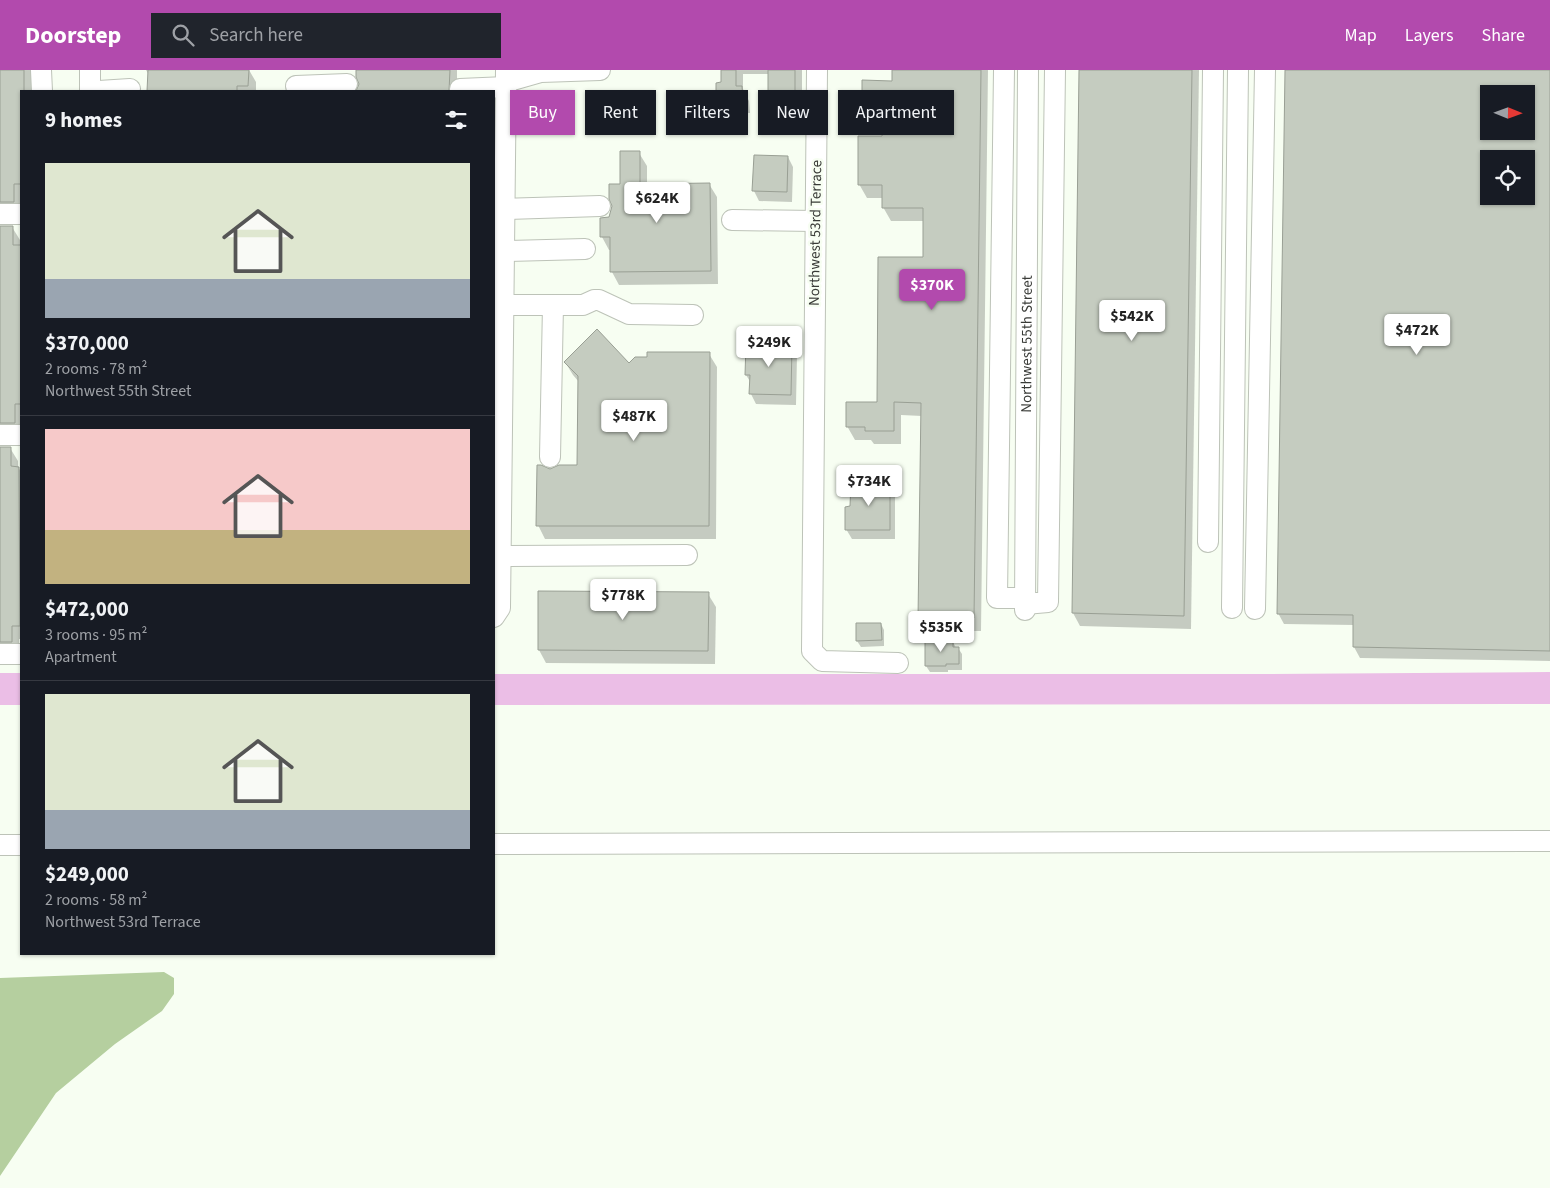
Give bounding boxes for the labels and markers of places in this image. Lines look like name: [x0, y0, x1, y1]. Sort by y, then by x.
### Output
pin: $624K: [622, 182, 692, 224]
pin: $370K: [897, 268, 967, 311]
pin: $542K: [1097, 300, 1167, 342]
pin: $472K: [1382, 314, 1452, 356]
pin: $249K: [734, 326, 804, 368]
pin: $487K: [599, 400, 669, 442]
pin: $734K: [834, 464, 904, 507]
pin: $778K: [588, 578, 658, 621]
pin: $535K: [906, 610, 976, 653]

